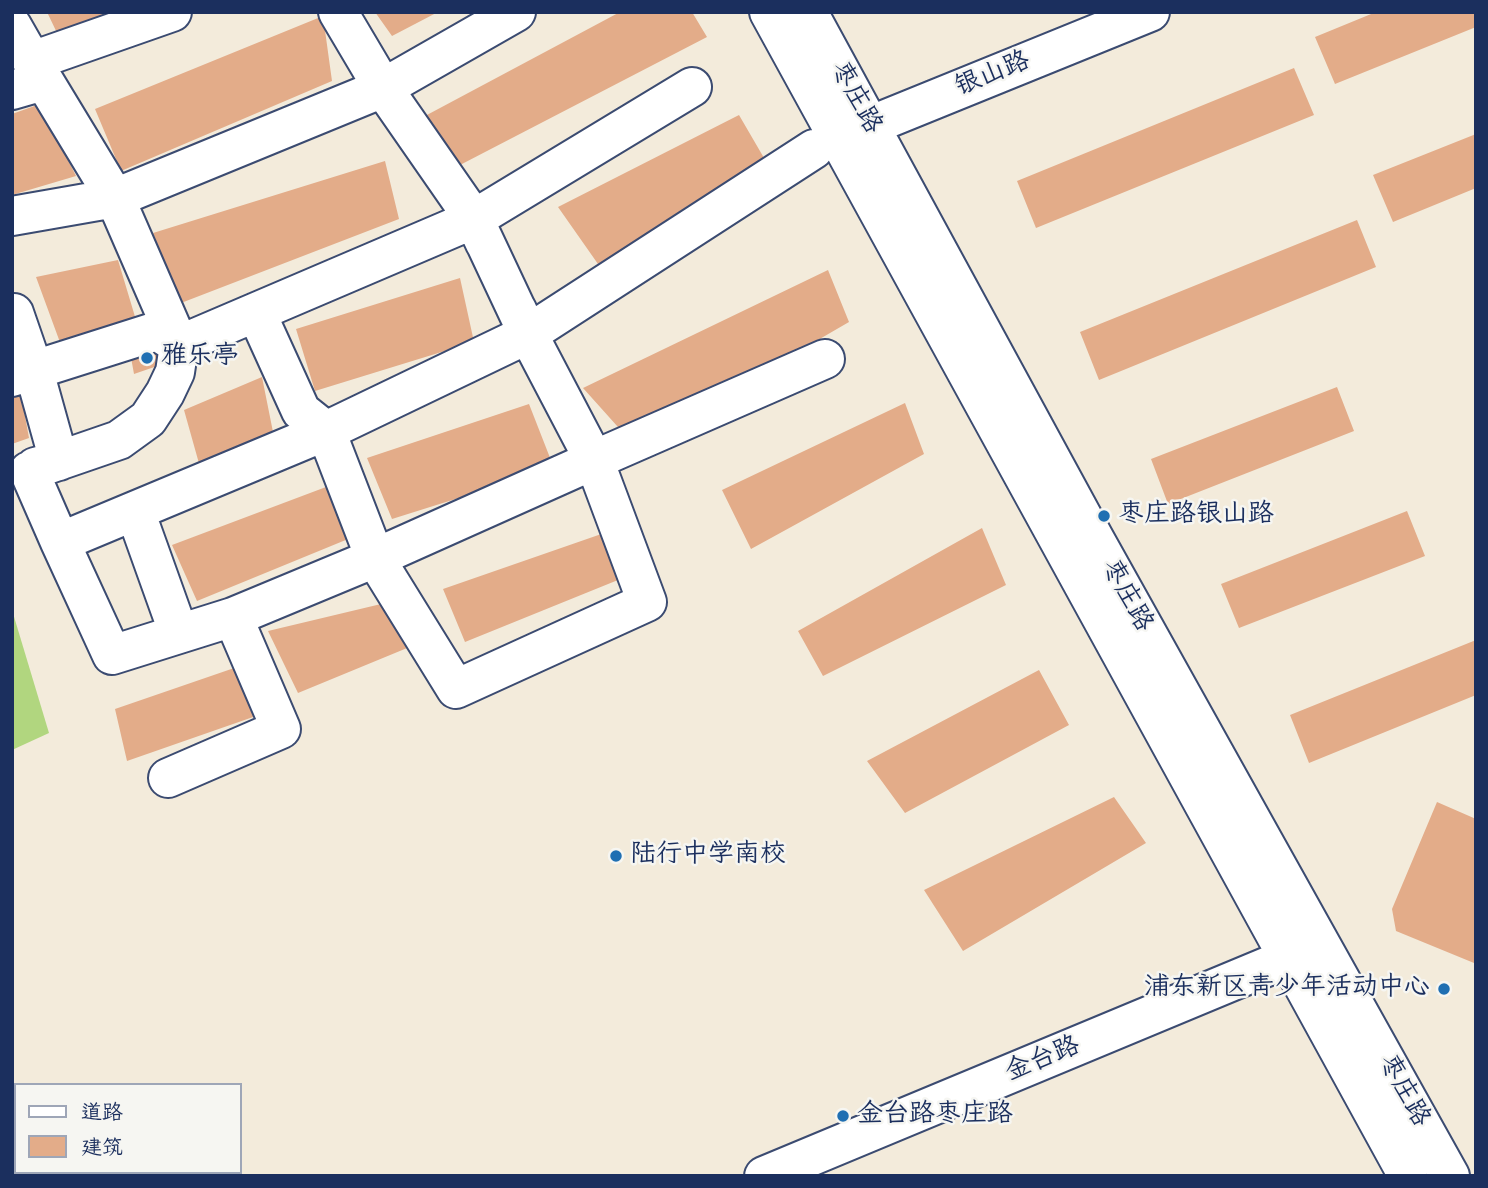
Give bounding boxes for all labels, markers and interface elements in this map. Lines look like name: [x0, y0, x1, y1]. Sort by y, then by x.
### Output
street label: 银山路: [951, 46, 1035, 104]
street label: 枣庄路: [822, 56, 888, 140]
place label: 雅乐亭: [161, 342, 239, 374]
marker: 雅乐亭: [139, 350, 155, 366]
place label: 枣庄路银山路: [1118, 500, 1274, 532]
marker: 枣庄路银山路: [1096, 508, 1112, 524]
street label: 枣庄路: [1093, 554, 1159, 638]
place label: 陆行中学南校: [630, 840, 786, 872]
marker: 陆行中学南校: [608, 848, 624, 864]
place label: 浦东新区青少年活动中心: [1144, 973, 1430, 1005]
marker: 浦东新区青少年活动中心: [1436, 981, 1452, 997]
street label: 金台路: [1001, 1031, 1085, 1089]
street label: 枣庄路: [1370, 1049, 1436, 1133]
legend: [14, 1083, 242, 1174]
text: 道路: [81, 1099, 123, 1127]
place label: 金台路枣庄路: [857, 1100, 1013, 1132]
marker: 金台路枣庄路: [835, 1108, 851, 1124]
text: 建筑: [81, 1134, 123, 1162]

